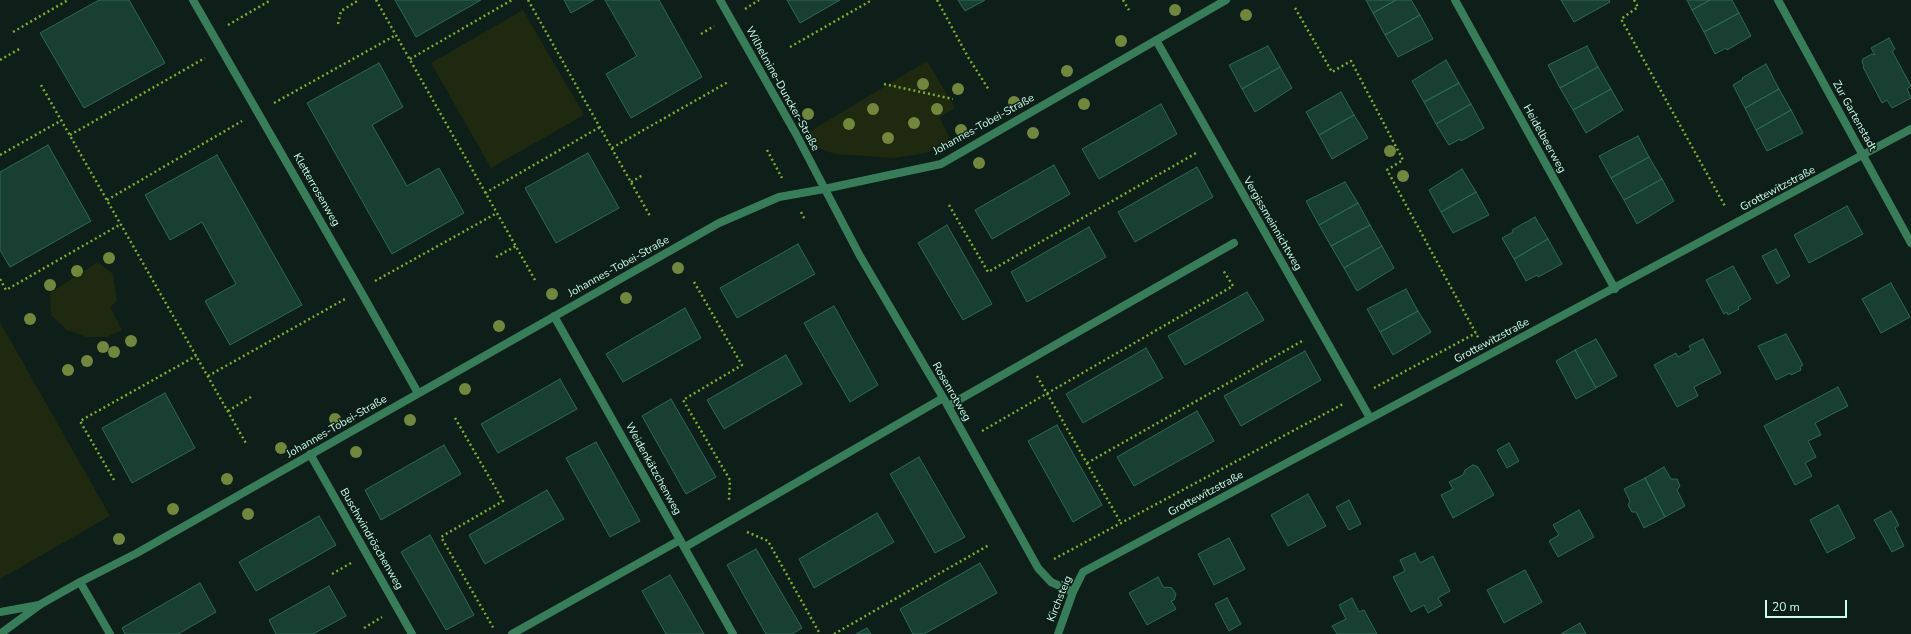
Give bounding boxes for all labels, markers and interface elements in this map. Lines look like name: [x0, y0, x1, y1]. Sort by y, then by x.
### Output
street label: Wilhelmine-Duncker-Straße: [742, 25, 822, 153]
street label: Zur Gartenstadt: [1829, 79, 1879, 153]
street label: Johannes-Tobei-Straße: [931, 92, 1037, 158]
street label: Heidelbeerweg: [1520, 102, 1568, 176]
street label: Kletterrosenweg: [290, 151, 342, 229]
street label: Grottewitzstraße: [1738, 164, 1818, 214]
street label: Vergissmeinnichtweg: [1240, 175, 1304, 273]
street label: Johannes-Tobei-Straße: [566, 234, 672, 300]
street label: Grottewitzstraße: [1452, 316, 1532, 366]
street label: Rosenrotweg: [929, 360, 973, 424]
street label: Johannes-Tobei-Straße: [284, 393, 390, 461]
street label: Weidenkätzchenweg: [622, 421, 684, 517]
street label: Grottewitzstraße: [1166, 469, 1246, 519]
street label: Buschwindröschenweg: [337, 486, 405, 592]
street label: Kirchsteig: [1045, 574, 1075, 624]
scale bar: [1767, 592, 1849, 618]
text: 20 m: [1772, 599, 1800, 615]

